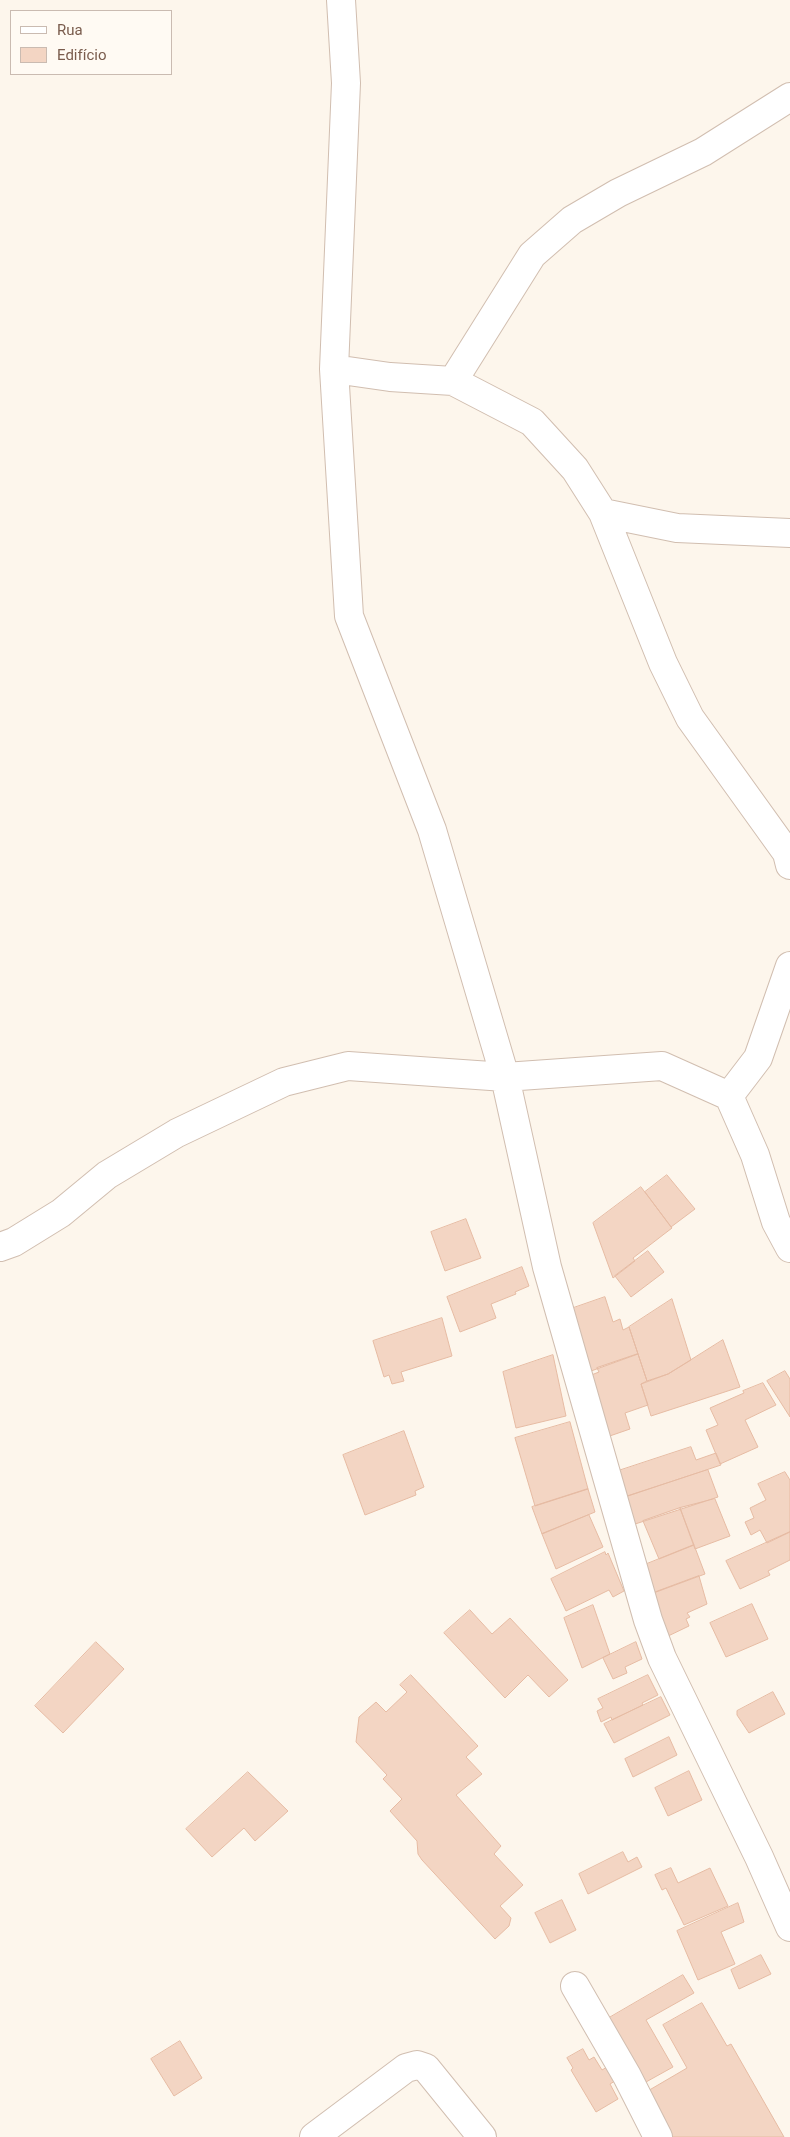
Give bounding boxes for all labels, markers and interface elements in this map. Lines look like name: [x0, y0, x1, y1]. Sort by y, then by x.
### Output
legend: [10, 10, 172, 75]
text: Rua: [57, 21, 83, 39]
text: Edifício: [57, 46, 106, 64]

